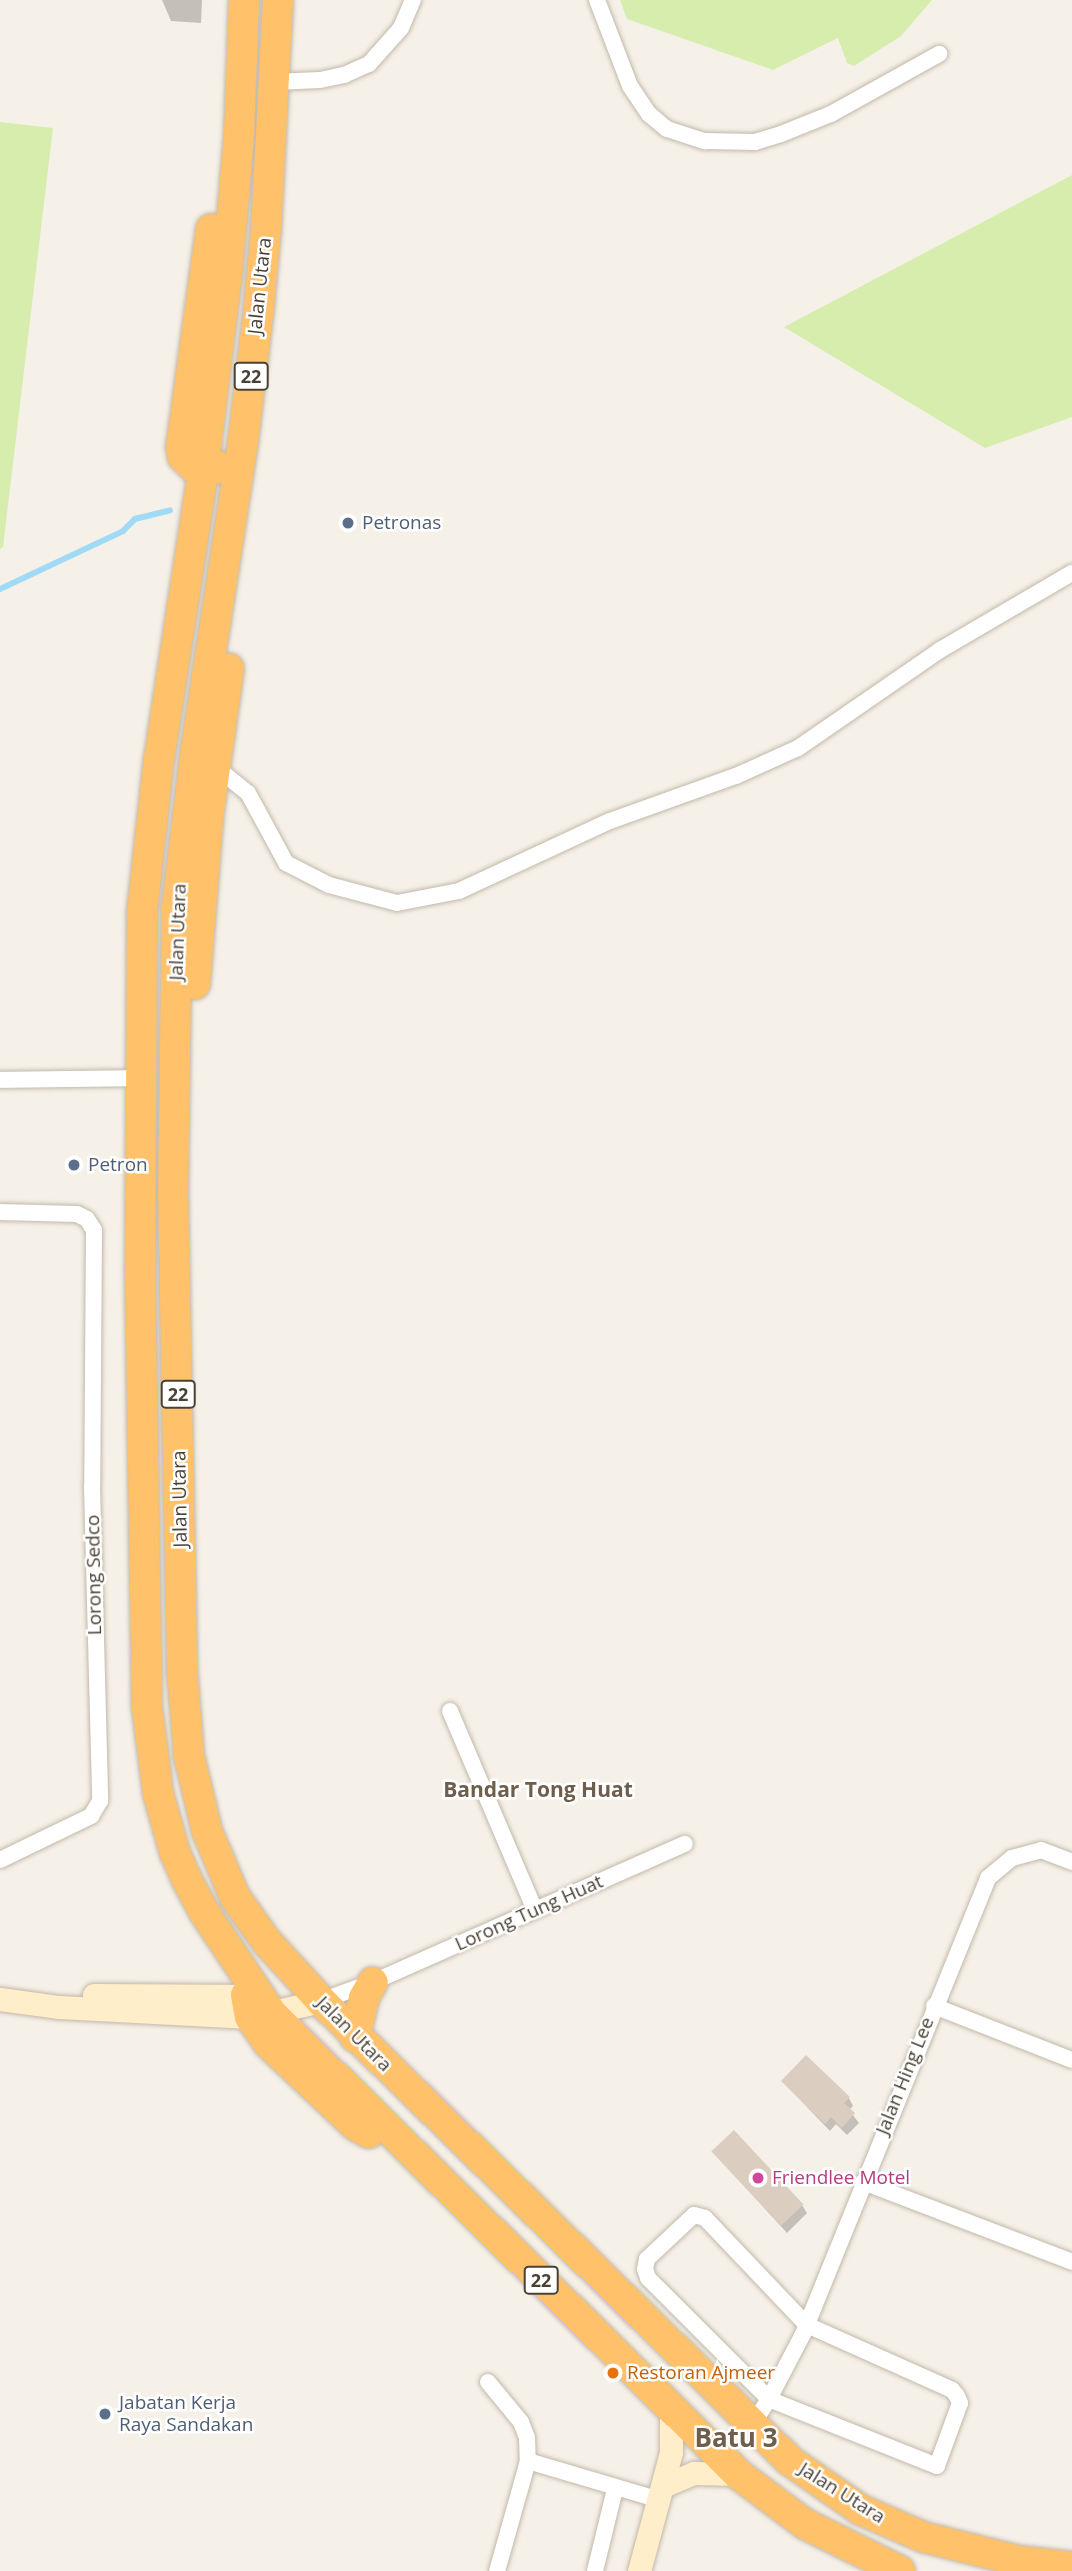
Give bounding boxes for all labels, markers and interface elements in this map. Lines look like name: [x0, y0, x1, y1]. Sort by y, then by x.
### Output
street label: Jalan Utara: [244, 237, 276, 335]
road number: 22: [233, 362, 268, 390]
place label: Petronas: [362, 512, 441, 534]
marker: Petronas: [340, 515, 356, 531]
street label: Jalan Utara: [165, 883, 191, 981]
place label: Petron: [88, 1154, 148, 1176]
marker: Petron: [66, 1157, 82, 1173]
road number: 22: [160, 1380, 196, 1408]
street label: Jalan Utara: [168, 1450, 192, 1548]
street label: Lorong Sedco: [82, 1514, 106, 1636]
district label: Bandar Tong Huat: [443, 1776, 633, 1802]
street label: Lorong Tung Huat: [452, 1870, 606, 1956]
street label: Jalan Utara: [312, 1992, 396, 2076]
street label: Jalan Hing Lee: [871, 2014, 939, 2138]
place label: Friendlee Motel: [772, 2167, 910, 2189]
marker: Friendlee Motel: [750, 2170, 766, 2186]
road number: 22: [524, 2266, 558, 2294]
place label: Restoran Ajmeer: [627, 2362, 775, 2384]
marker: Restoran Ajmeer: [605, 2365, 621, 2381]
place label: Jabatan Kerja Raya Sandakan: [119, 2392, 253, 2436]
marker: Jabatan Kerja Raya Sandakan: [97, 2406, 113, 2422]
district label: Batu 3: [694, 2422, 778, 2454]
street label: Jalan Utara: [795, 2458, 889, 2528]

